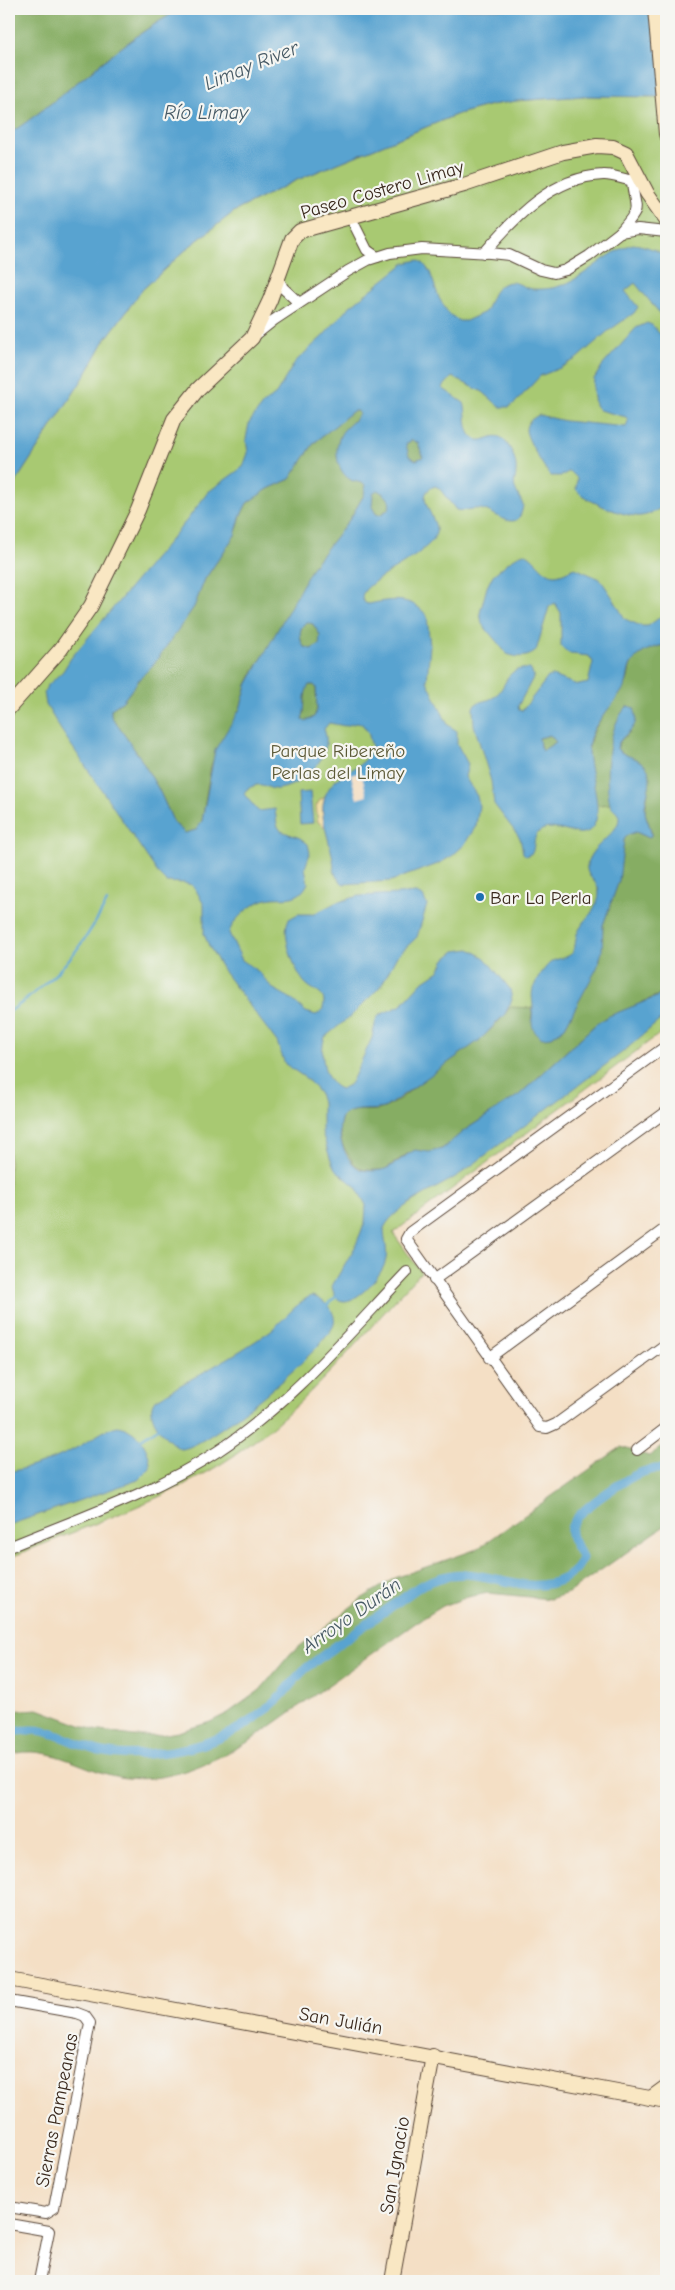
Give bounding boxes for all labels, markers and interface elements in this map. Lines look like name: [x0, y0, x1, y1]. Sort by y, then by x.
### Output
water label: Limay River: [201, 36, 303, 95]
water label: Río Limay: [164, 101, 249, 124]
street label: Paseo Costero Limay: [298, 156, 467, 224]
park label: Parque Ribereño Perlas del Limay: [271, 740, 405, 784]
place label: Bar La Perla: [490, 887, 592, 909]
marker: Bar La Perla: [474, 891, 486, 903]
water label: Arroyo Durán: [297, 1573, 405, 1659]
street label: San Julián: [297, 2003, 384, 2039]
street label: Sierras Pampeanas: [31, 2031, 83, 2189]
street label: San Ignacio: [376, 2115, 414, 2216]

